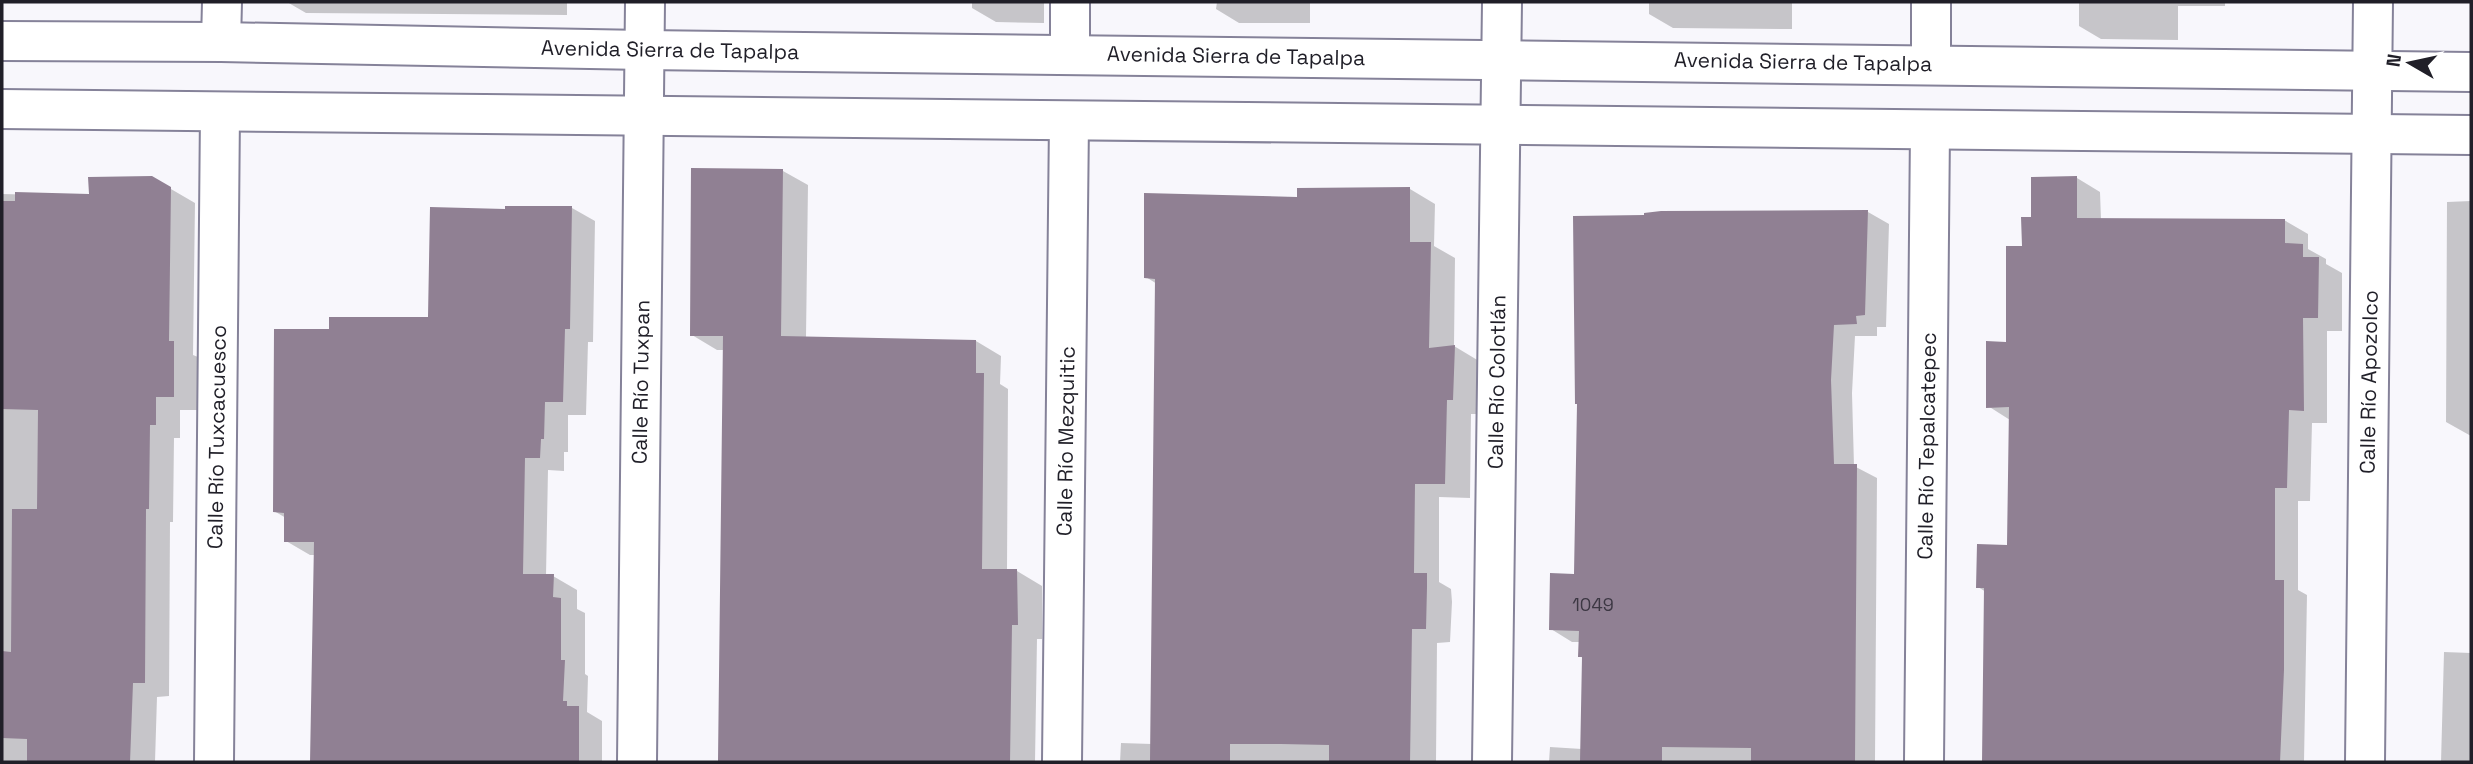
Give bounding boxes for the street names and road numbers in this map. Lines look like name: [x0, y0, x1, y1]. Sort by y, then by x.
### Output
street label: Avenida Sierra de Tapalpa: [541, 34, 799, 65]
street label: Avenida Sierra de Tapalpa: [1107, 40, 1365, 71]
street label: Avenida Sierra de Tapalpa: [1674, 46, 1932, 77]
street label: Calle Río Apozolco: [2353, 290, 2384, 474]
street label: Calle Río Colotlán: [1481, 295, 1512, 469]
street label: Calle Río Tuxpan: [626, 300, 655, 464]
street label: Calle Río Tuxcacuesco: [201, 325, 232, 549]
street label: Calle Río Tepalcatepec: [1911, 332, 1942, 560]
street label: Calle Río Mezquitic: [1050, 346, 1081, 536]

